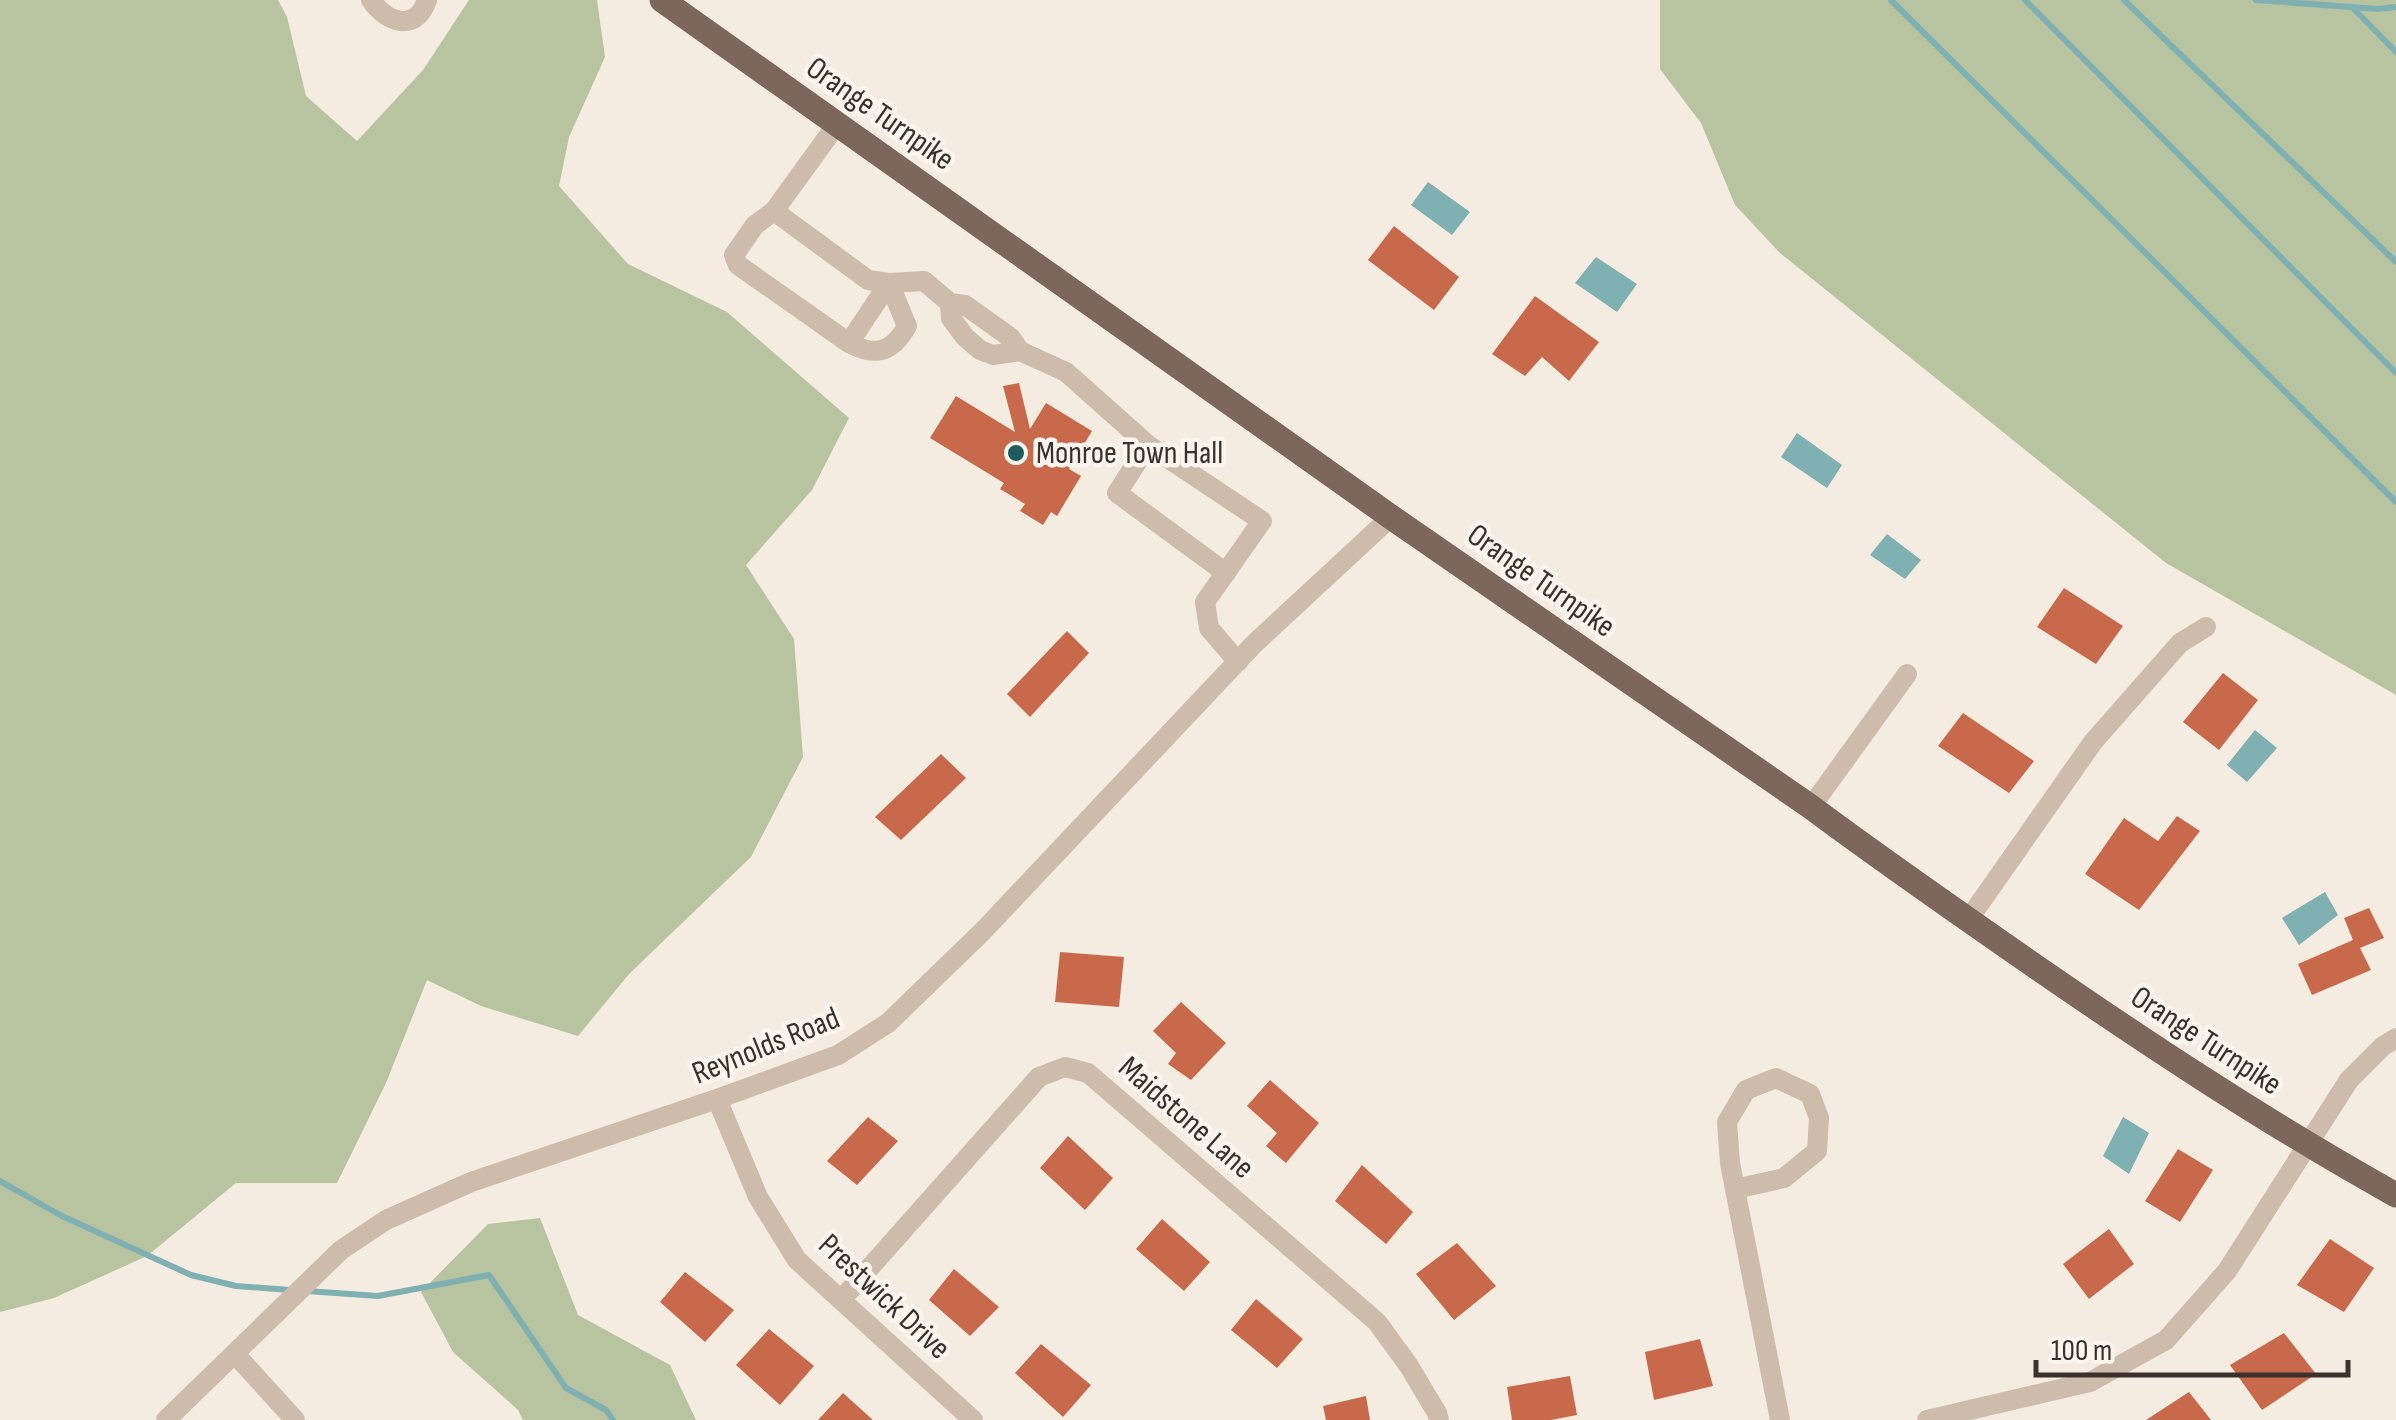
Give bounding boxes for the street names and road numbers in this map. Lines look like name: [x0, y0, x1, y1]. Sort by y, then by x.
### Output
street label: Orange Turnpike: [798, 49, 962, 179]
street label: Orange Turnpike: [1459, 516, 1623, 646]
street label: Orange Turnpike: [2123, 978, 2289, 1104]
street label: Reynolds Road: [687, 999, 845, 1093]
street label: Maidstone Lane: [1110, 1048, 1262, 1188]
street label: Prestwick Drive: [810, 1226, 958, 1368]

